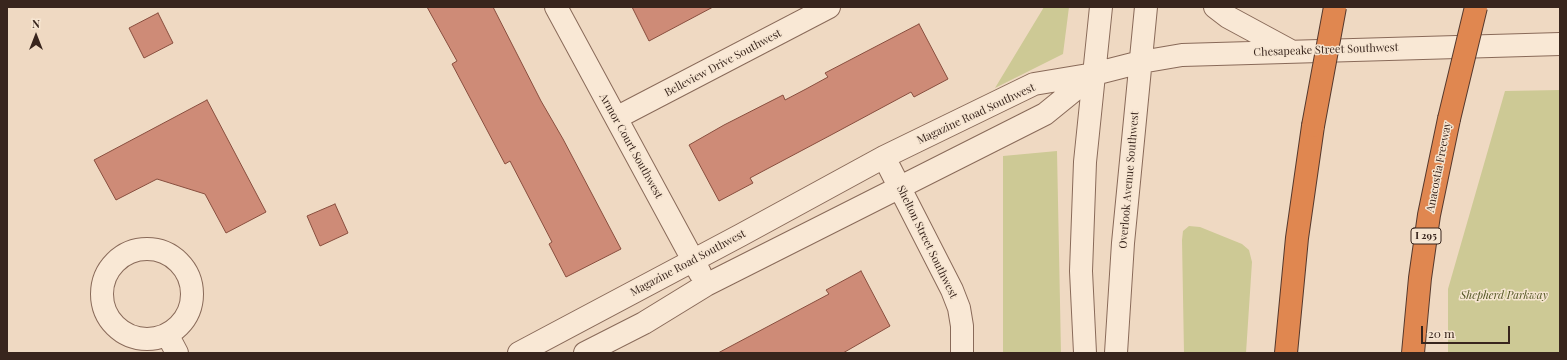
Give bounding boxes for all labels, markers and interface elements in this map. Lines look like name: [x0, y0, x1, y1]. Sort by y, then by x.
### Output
north arrow: [16, 16, 56, 56]
text: N: [32, 16, 40, 31]
street label: Belleview Drive Southwest: [662, 27, 784, 99]
street label: Chesapeake Street Southwest: [1253, 41, 1399, 59]
street label: Magazine Road Southwest: [915, 81, 1037, 147]
street label: Armor Court Southwest: [597, 91, 665, 201]
street label: Overlook Avenue Southwest: [1116, 111, 1142, 249]
street label: Anacostia Freeway: [1424, 121, 1454, 213]
street label: Shelton Street Southwest: [894, 183, 960, 301]
street label: Magazine Road Southwest: [628, 227, 748, 299]
road number: I 295: [1411, 228, 1441, 244]
park label: Shepherd Parkway: [1460, 289, 1548, 303]
scale bar: [1423, 318, 1512, 344]
text: 20 m: [1428, 325, 1455, 341]

